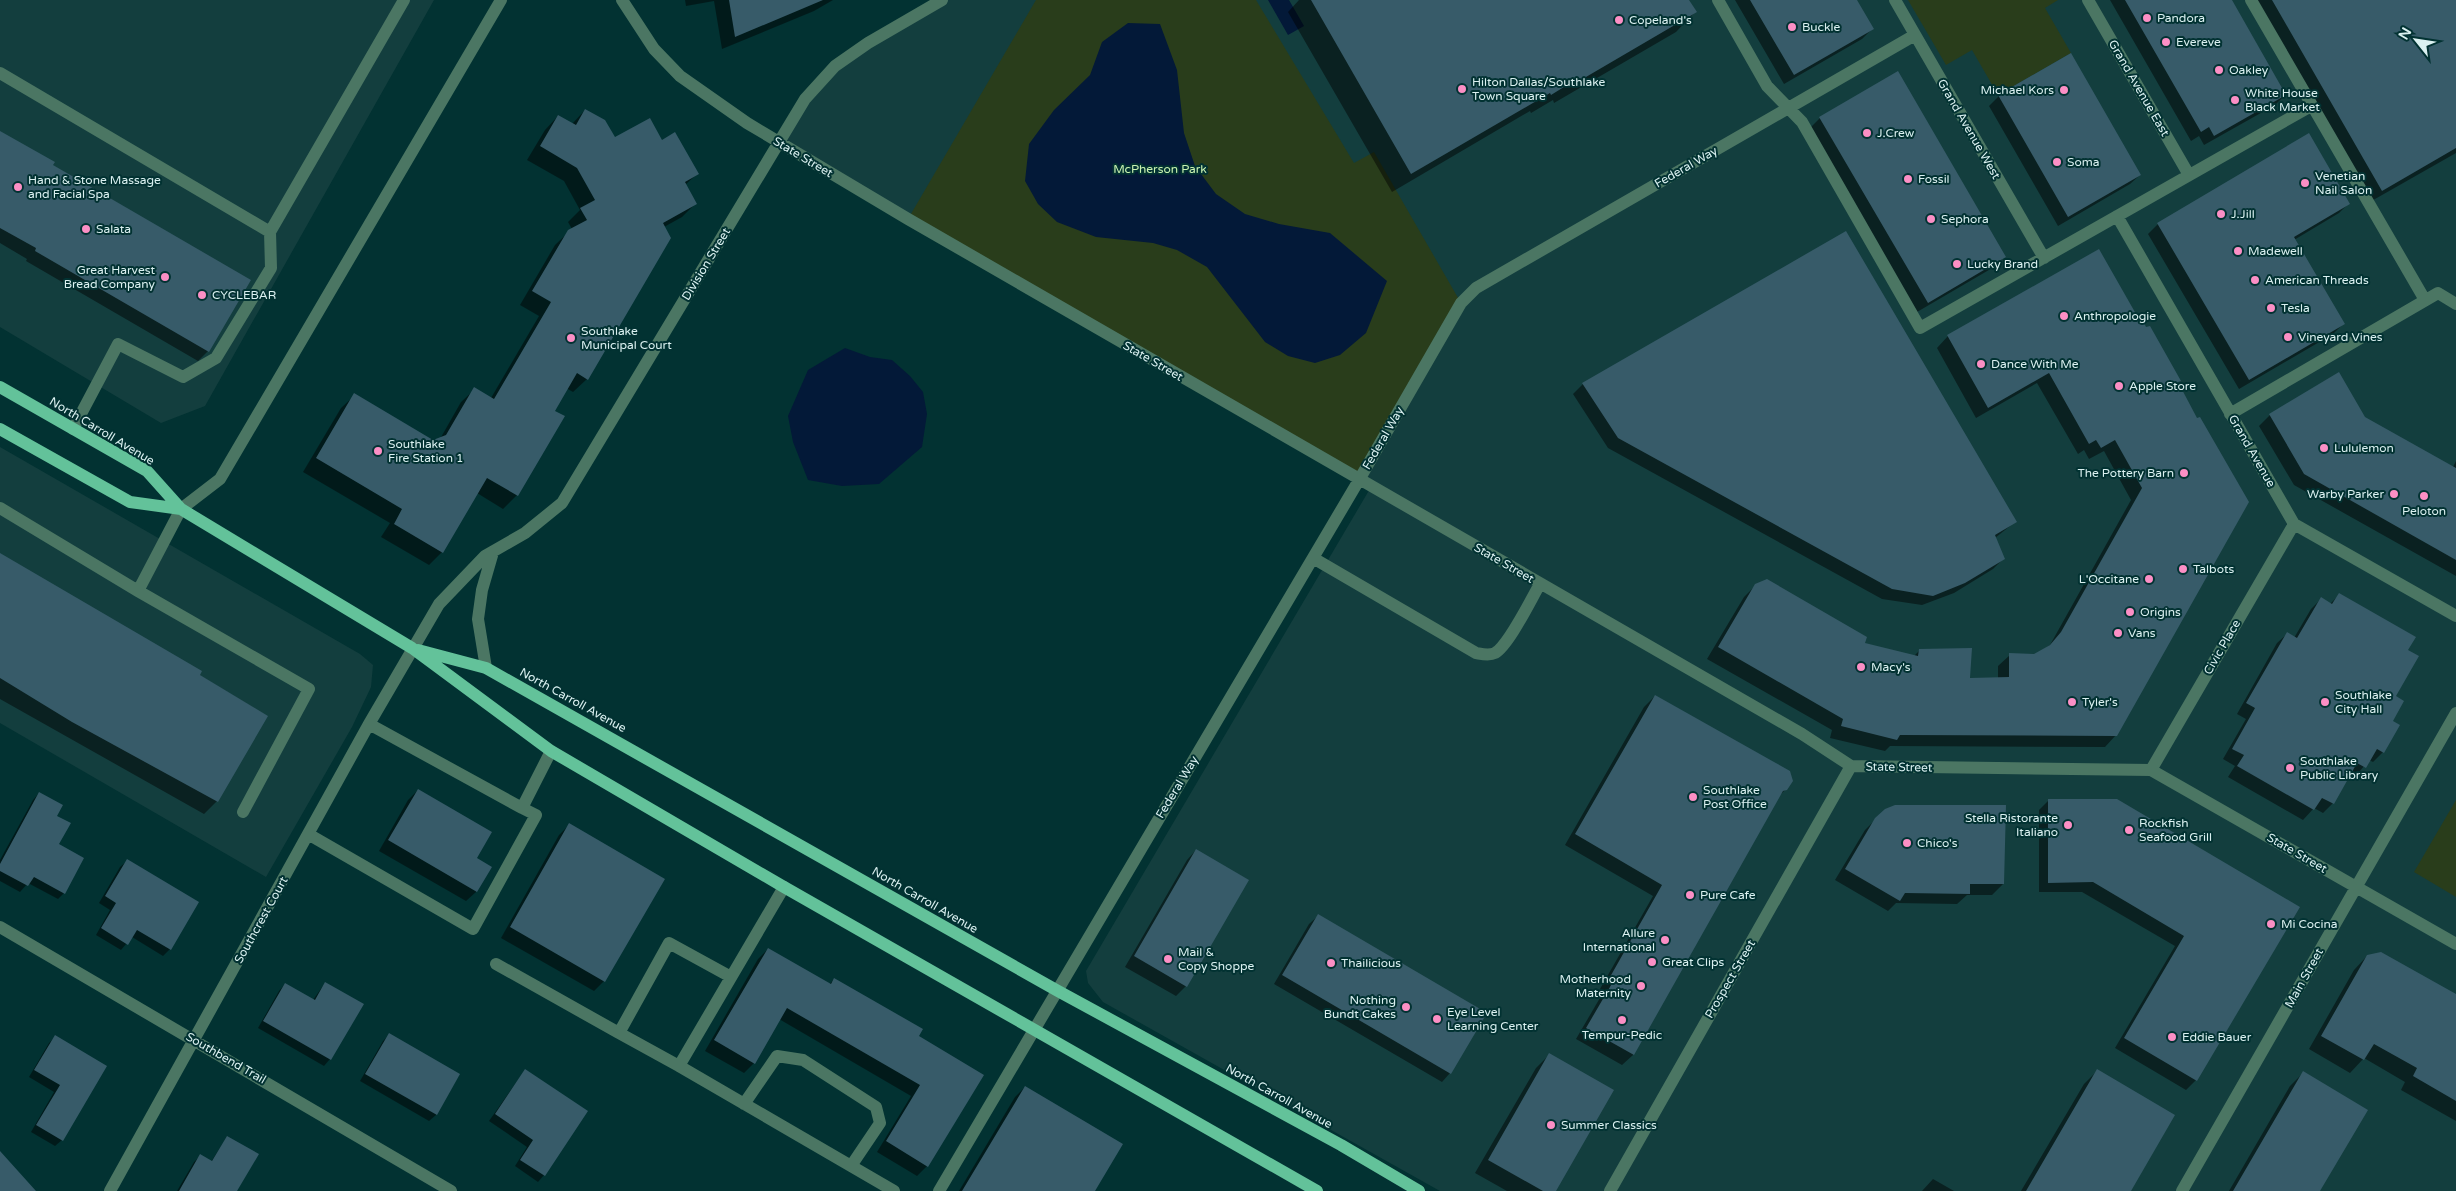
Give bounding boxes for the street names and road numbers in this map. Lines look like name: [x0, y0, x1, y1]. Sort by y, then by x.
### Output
street label: Grand Avenue East: [2106, 37, 2173, 139]
street label: Grand Avenue West: [1935, 76, 2004, 182]
street label: State Street: [771, 134, 836, 180]
street label: Federal Way: [1652, 143, 1720, 191]
street label: Division Street: [679, 225, 733, 303]
street label: State Street: [1120, 338, 1186, 384]
street label: North Carroll Avenue: [47, 394, 157, 468]
street label: Federal Way: [1359, 404, 1407, 472]
street label: Grand Avenue: [2226, 412, 2279, 490]
street label: State Street: [1471, 540, 1537, 586]
street label: Civic Place: [2201, 617, 2243, 677]
street label: North Carroll Avenue: [517, 665, 629, 735]
street label: Federal Way: [1153, 753, 1201, 821]
street label: State Street: [1865, 759, 1933, 775]
street label: State Street: [2264, 830, 2330, 876]
street label: North Carroll Avenue: [870, 864, 981, 936]
street label: Southcrest Court: [231, 874, 291, 966]
street label: Prospect Street: [1702, 937, 1758, 1021]
street label: Main Street: [2282, 945, 2326, 1010]
street label: Southbend Trail: [183, 1029, 269, 1087]
street label: North Carroll Avenue: [1223, 1061, 1335, 1131]

